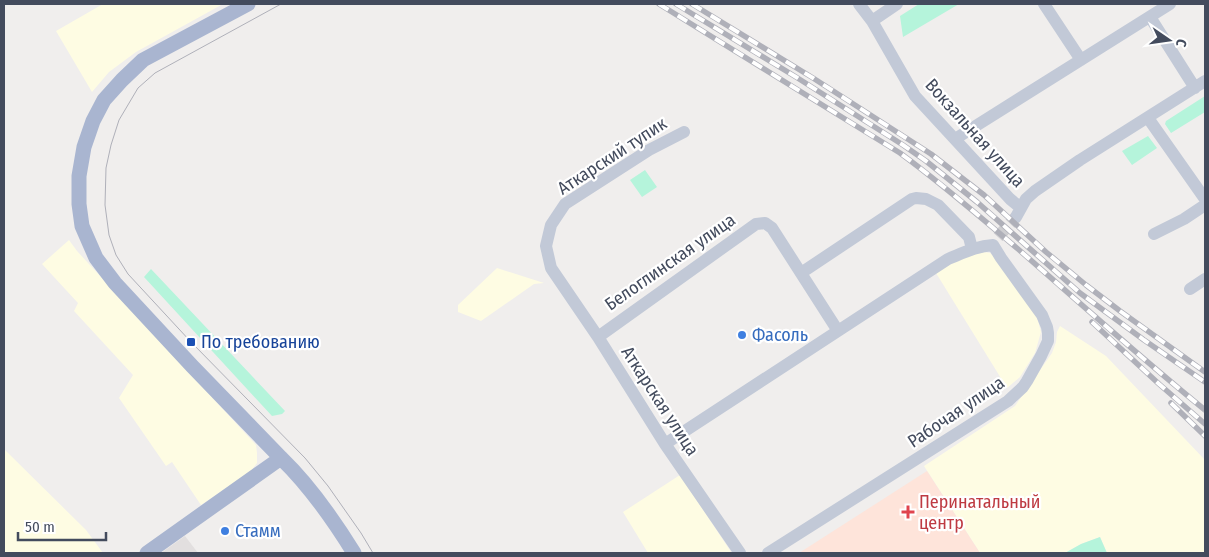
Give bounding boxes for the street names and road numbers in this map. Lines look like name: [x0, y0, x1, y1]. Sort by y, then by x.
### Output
street label: Вокзальная улица: [920, 74, 1030, 192]
street label: Аткарский тупик: [553, 112, 671, 199]
street label: Белоглинская улица: [600, 209, 740, 315]
street label: Аткарская улица: [616, 342, 704, 460]
street label: Рабочая улица: [903, 371, 1009, 452]

